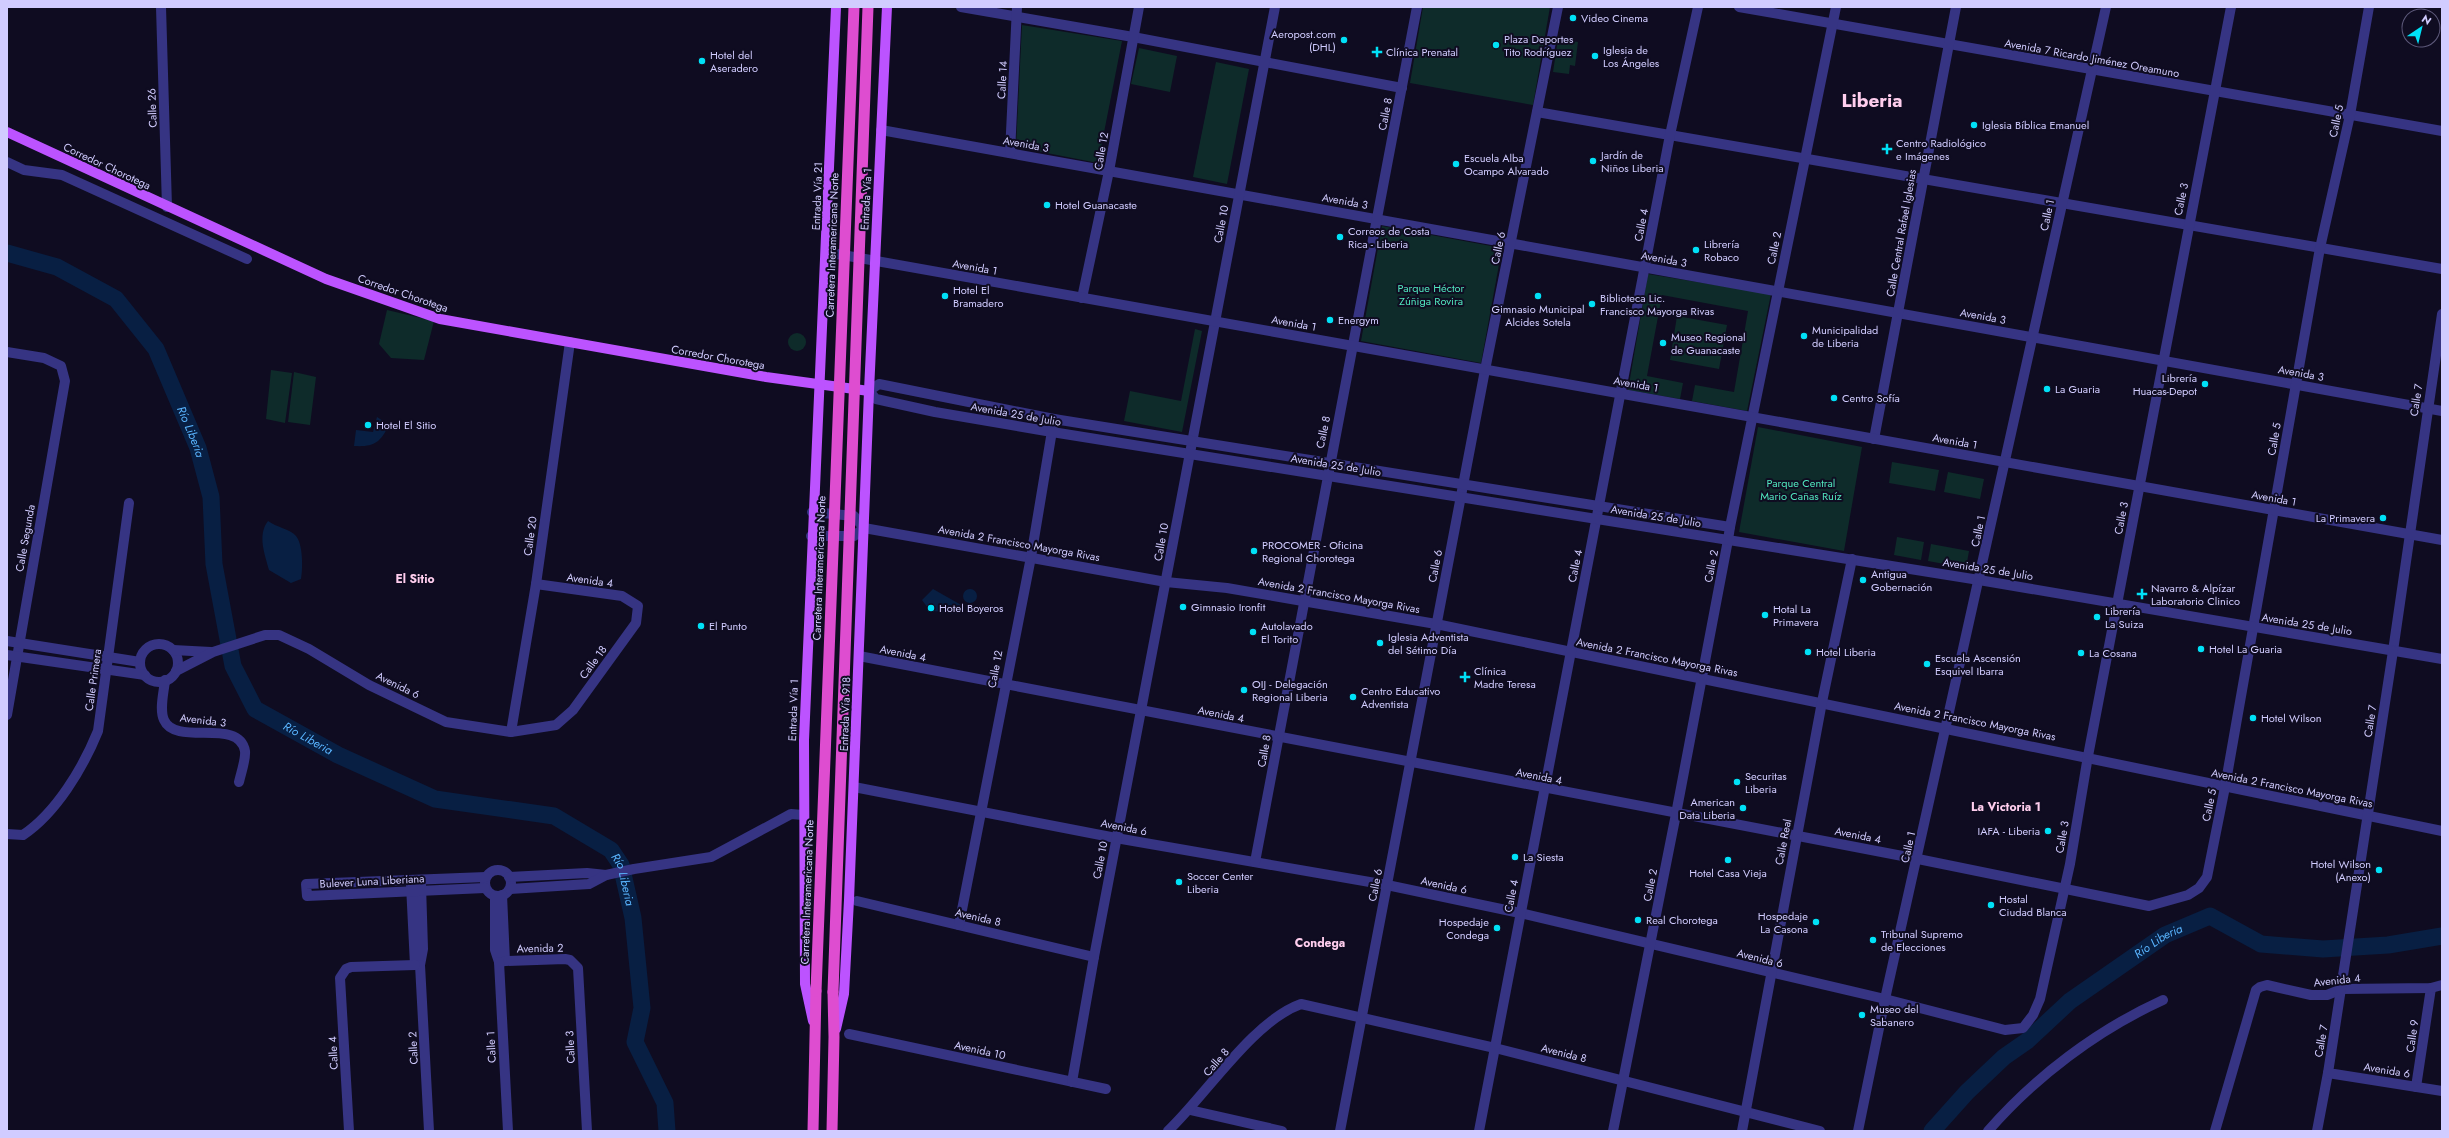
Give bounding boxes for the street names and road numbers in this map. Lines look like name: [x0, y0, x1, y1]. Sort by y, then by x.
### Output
street label: Avenida 7 Ricardo Jiménez Oreamuno: [2003, 35, 2181, 81]
street label: Calle 14: [993, 60, 1011, 100]
street label: Calle 26: [143, 88, 161, 128]
street label: Calle 8: [1374, 96, 1396, 132]
street label: Calle 5: [2325, 103, 2347, 139]
street label: Calle 12: [1090, 131, 1112, 171]
street label: Avenida 3: [1002, 132, 1050, 156]
street label: Corredor Chorotega: [61, 139, 153, 193]
street label: Entrada Vía 21: [808, 162, 826, 230]
street label: Entrada Vía 1: [856, 168, 876, 230]
street label: Calle Central Rafael Iglesias: [1882, 168, 1920, 298]
street label: Carretera Interamericana Norte: [821, 172, 843, 318]
street label: Calle 3: [2170, 181, 2192, 217]
street label: Avenida 3: [1321, 189, 1369, 213]
street label: Calle 1: [2036, 198, 2058, 232]
street label: Calle 10: [1209, 203, 1233, 244]
street label: Calle 4: [1630, 207, 1652, 243]
street label: Calle 6: [1487, 230, 1509, 266]
street label: Calle 2: [1763, 230, 1785, 266]
street label: Avenida 3: [1640, 247, 1688, 271]
street label: Avenida 1: [951, 255, 999, 279]
street label: Corredor Chorotega: [356, 270, 450, 316]
street label: Avenida 3: [1959, 304, 2007, 328]
street label: Avenida 1: [1270, 311, 1318, 335]
street label: Corredor Chorotega: [670, 341, 766, 373]
street label: Avenida 3: [2277, 361, 2325, 385]
street label: Avenida 1: [1612, 372, 1660, 396]
street label: Calle 7: [2406, 382, 2426, 417]
street label: Avenida 25 de Julio: [970, 398, 1062, 430]
street label: Calle 8: [1312, 414, 1334, 450]
street label: Calle 5: [2263, 421, 2285, 457]
street label: Avenida 1: [1931, 429, 1979, 453]
street label: Avenida 25 de Julio: [1290, 450, 1382, 480]
street label: Avenida 1: [2250, 486, 2298, 510]
street label: Carretera Interamericana Norte: [808, 495, 830, 641]
street label: Calle 3: [2110, 500, 2132, 536]
street label: Avenida 25 de Julio: [1610, 501, 1702, 531]
street label: Calle Segunda: [11, 503, 39, 573]
street label: Calle 1: [1967, 514, 1989, 548]
street label: Calle 20: [519, 515, 541, 557]
street label: Avenida 2 Francisco Mayorga Rivas: [937, 521, 1102, 565]
street label: Calle 10: [1150, 521, 1172, 562]
street label: Calle 4: [1564, 547, 1586, 584]
street label: Calle 6: [1424, 548, 1446, 584]
street label: Calle 2: [1700, 548, 1722, 584]
street label: Avenida 25 de Julio: [1942, 554, 2034, 584]
street label: Avenida 4: [566, 569, 615, 591]
street label: Avenida 2 Francisco Mayorga Rivas: [1257, 573, 1422, 617]
street label: Avenida 25 de Julio: [2261, 609, 2353, 639]
street label: Avenida 2 Francisco Mayorga Rivas: [1575, 633, 1740, 681]
street label: Avenida 4: [878, 641, 928, 665]
street label: Calle 18: [575, 642, 611, 682]
street label: Calle Primera: [81, 648, 105, 712]
street label: Calle 12: [984, 649, 1006, 689]
street label: Avenida 6: [373, 668, 423, 702]
street label: Entrada Vía 918: [836, 677, 854, 751]
street label: Entrada Vía 1: [784, 679, 802, 741]
street label: Avenida 2 Francisco Mayorga Rivas: [1893, 697, 2058, 745]
street label: Avenida 4: [1196, 702, 1246, 726]
street label: Calle 7: [2360, 703, 2380, 738]
street label: Avenida 3: [179, 709, 227, 731]
street label: Calle 8: [1253, 733, 1275, 769]
street label: Avenida 4: [1514, 764, 1564, 788]
street label: Avenida 2 Francisco Mayorga Rivas: [2210, 764, 2375, 812]
street label: Calle 5: [2198, 787, 2220, 823]
street label: Avenida 6: [1099, 815, 1149, 839]
street label: Calle Real: [1771, 818, 1795, 866]
street label: Carretera Interamericana Norte: [796, 819, 818, 965]
street label: Calle 3: [2051, 819, 2073, 855]
street label: Avenida 4: [1833, 823, 1883, 847]
street label: Calle 1: [1897, 830, 1919, 864]
street label: Calle 10: [1088, 839, 1112, 880]
street label: Calle 6: [1364, 867, 1386, 903]
street label: Calle 2: [1639, 867, 1661, 903]
street label: Bulever Luna Liberiana: [319, 870, 425, 892]
street label: Avenida 6: [1419, 872, 1469, 898]
street label: Calle 4: [1500, 878, 1522, 914]
street label: Avenida 8: [954, 904, 1002, 930]
street label: Avenida 2: [516, 940, 564, 956]
street label: Avenida 6: [1735, 945, 1785, 971]
street label: Avenida 4: [2313, 970, 2362, 990]
street label: Calle 9: [2402, 1018, 2422, 1054]
street label: Calle 7: [2310, 1023, 2332, 1058]
street label: Calle 3: [561, 1030, 579, 1064]
street label: Calle 2: [404, 1031, 422, 1065]
street label: Calle 1: [482, 1031, 500, 1063]
street label: Calle 4: [324, 1035, 342, 1070]
street label: Avenida 10: [953, 1037, 1008, 1063]
street label: Avenida 8: [1539, 1040, 1589, 1066]
street label: Calle 8: [1199, 1044, 1233, 1080]
street label: Avenida 6: [2363, 1058, 2411, 1082]

